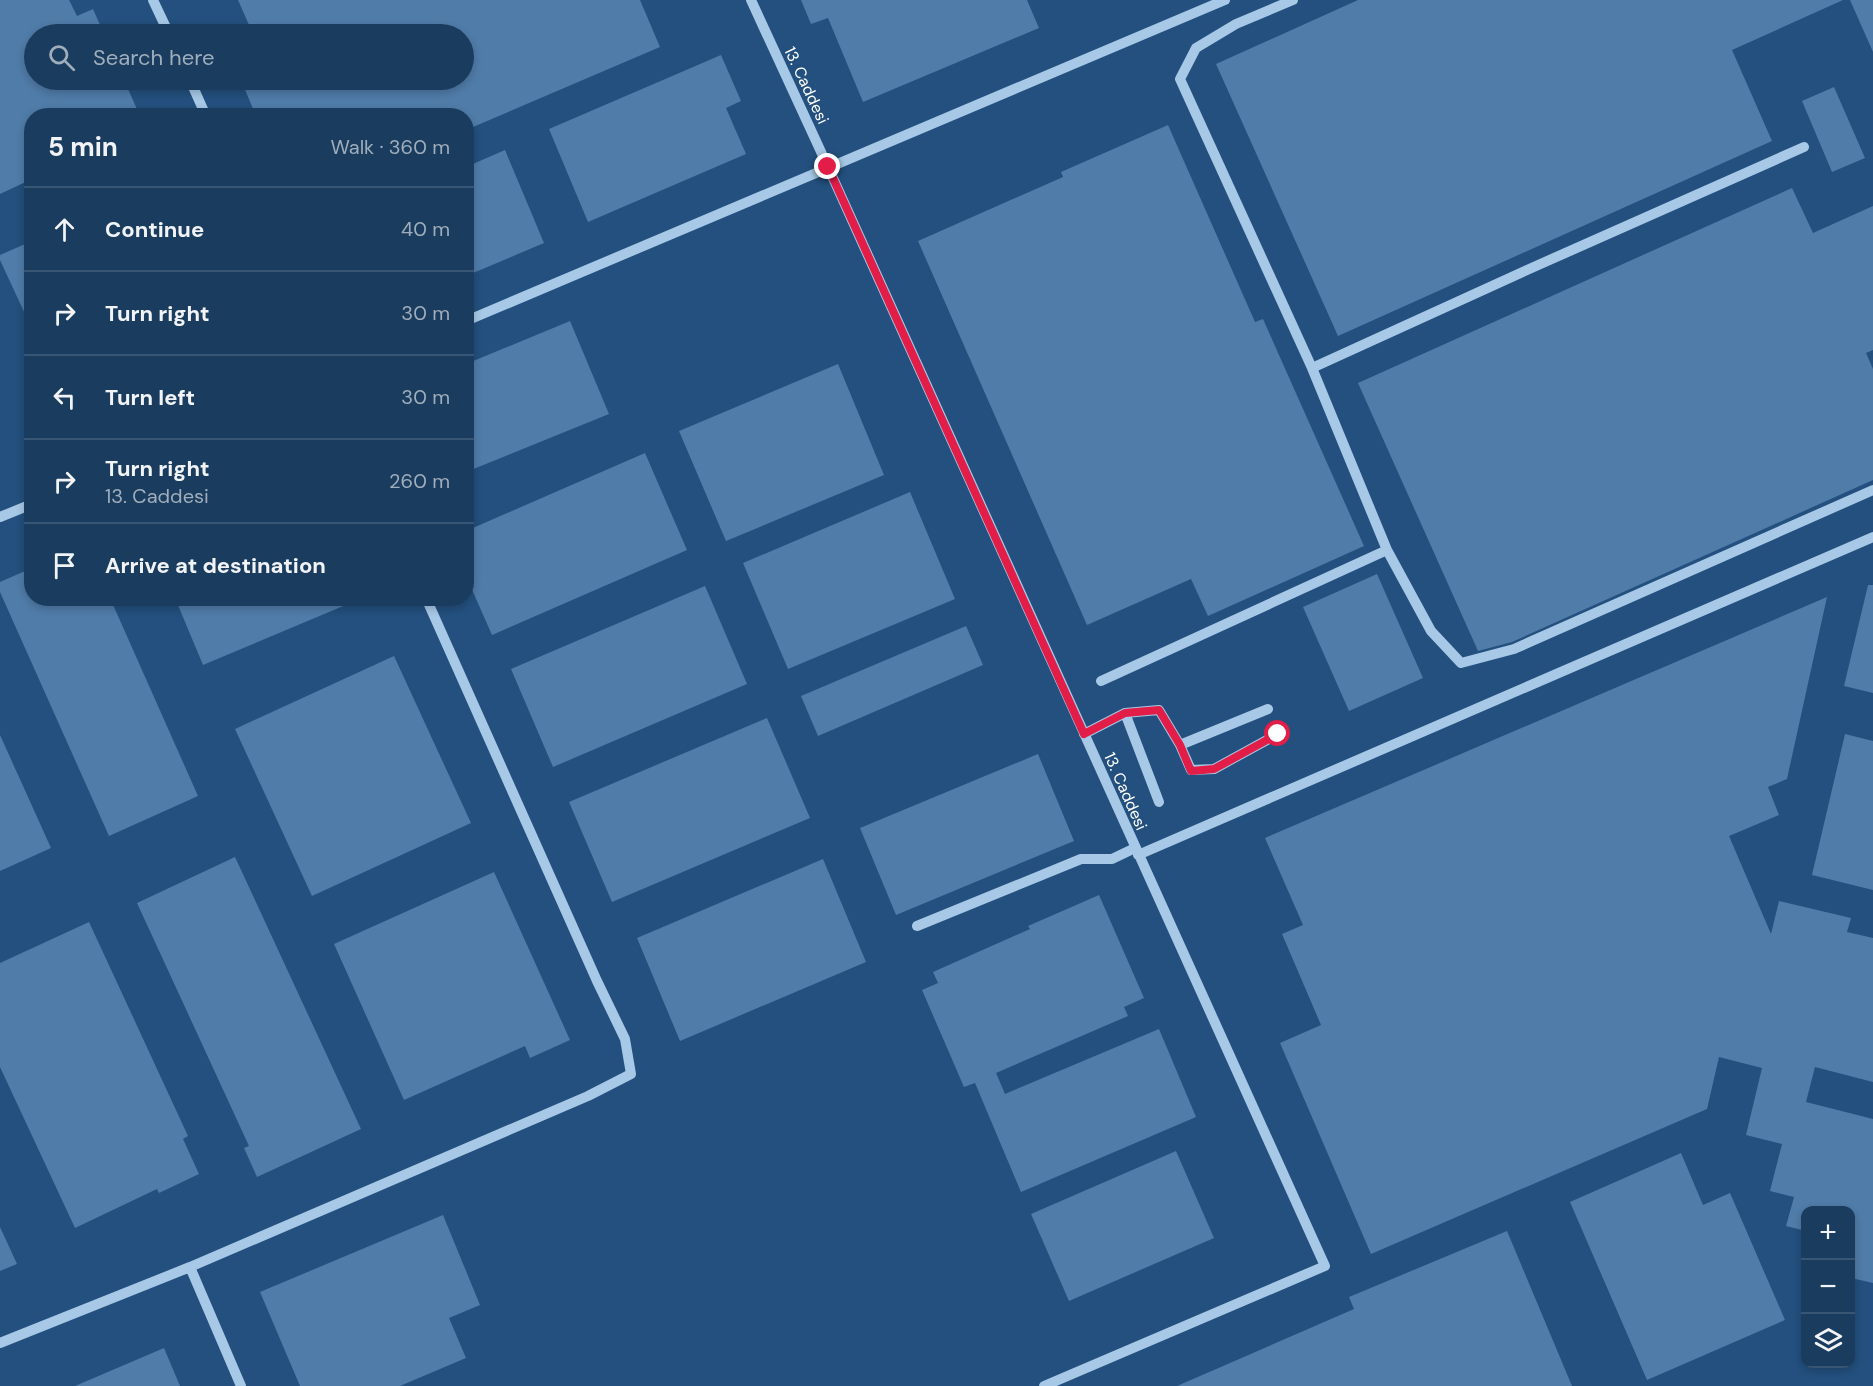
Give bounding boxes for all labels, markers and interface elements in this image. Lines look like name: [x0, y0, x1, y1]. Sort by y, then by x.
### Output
search box: [24, 24, 474, 90]
icon: search: [45, 41, 78, 74]
text: Search here: [93, 43, 214, 72]
street label: 13. Caddesi: [779, 43, 834, 127]
text: 5 min: [48, 130, 118, 164]
text: Walk · 360 m: [330, 134, 450, 160]
route end: [814, 153, 840, 179]
icon: ahead: [48, 213, 81, 246]
text: Continue: [105, 215, 204, 244]
text: 40 m: [401, 216, 450, 242]
icon: right: [48, 297, 81, 330]
text: Turn right: [105, 299, 210, 328]
text: 30 m: [401, 300, 450, 326]
icon: left: [48, 381, 81, 414]
text: Turn left: [105, 383, 195, 412]
text: 30 m: [401, 384, 450, 410]
text: Turn right: [105, 454, 210, 483]
icon: right: [48, 465, 81, 498]
text: 260 m: [389, 468, 450, 494]
text: 13. Caddesi: [105, 483, 209, 509]
icon: arrive: [48, 549, 81, 582]
text: Arrive at destination: [105, 551, 326, 580]
route start: [1264, 720, 1290, 746]
street label: 13. Caddesi: [1099, 749, 1152, 833]
map controls: [1801, 1206, 1855, 1368]
button: +: [1801, 1206, 1855, 1260]
button: −: [1801, 1260, 1855, 1314]
button: layers: [1801, 1314, 1855, 1368]

